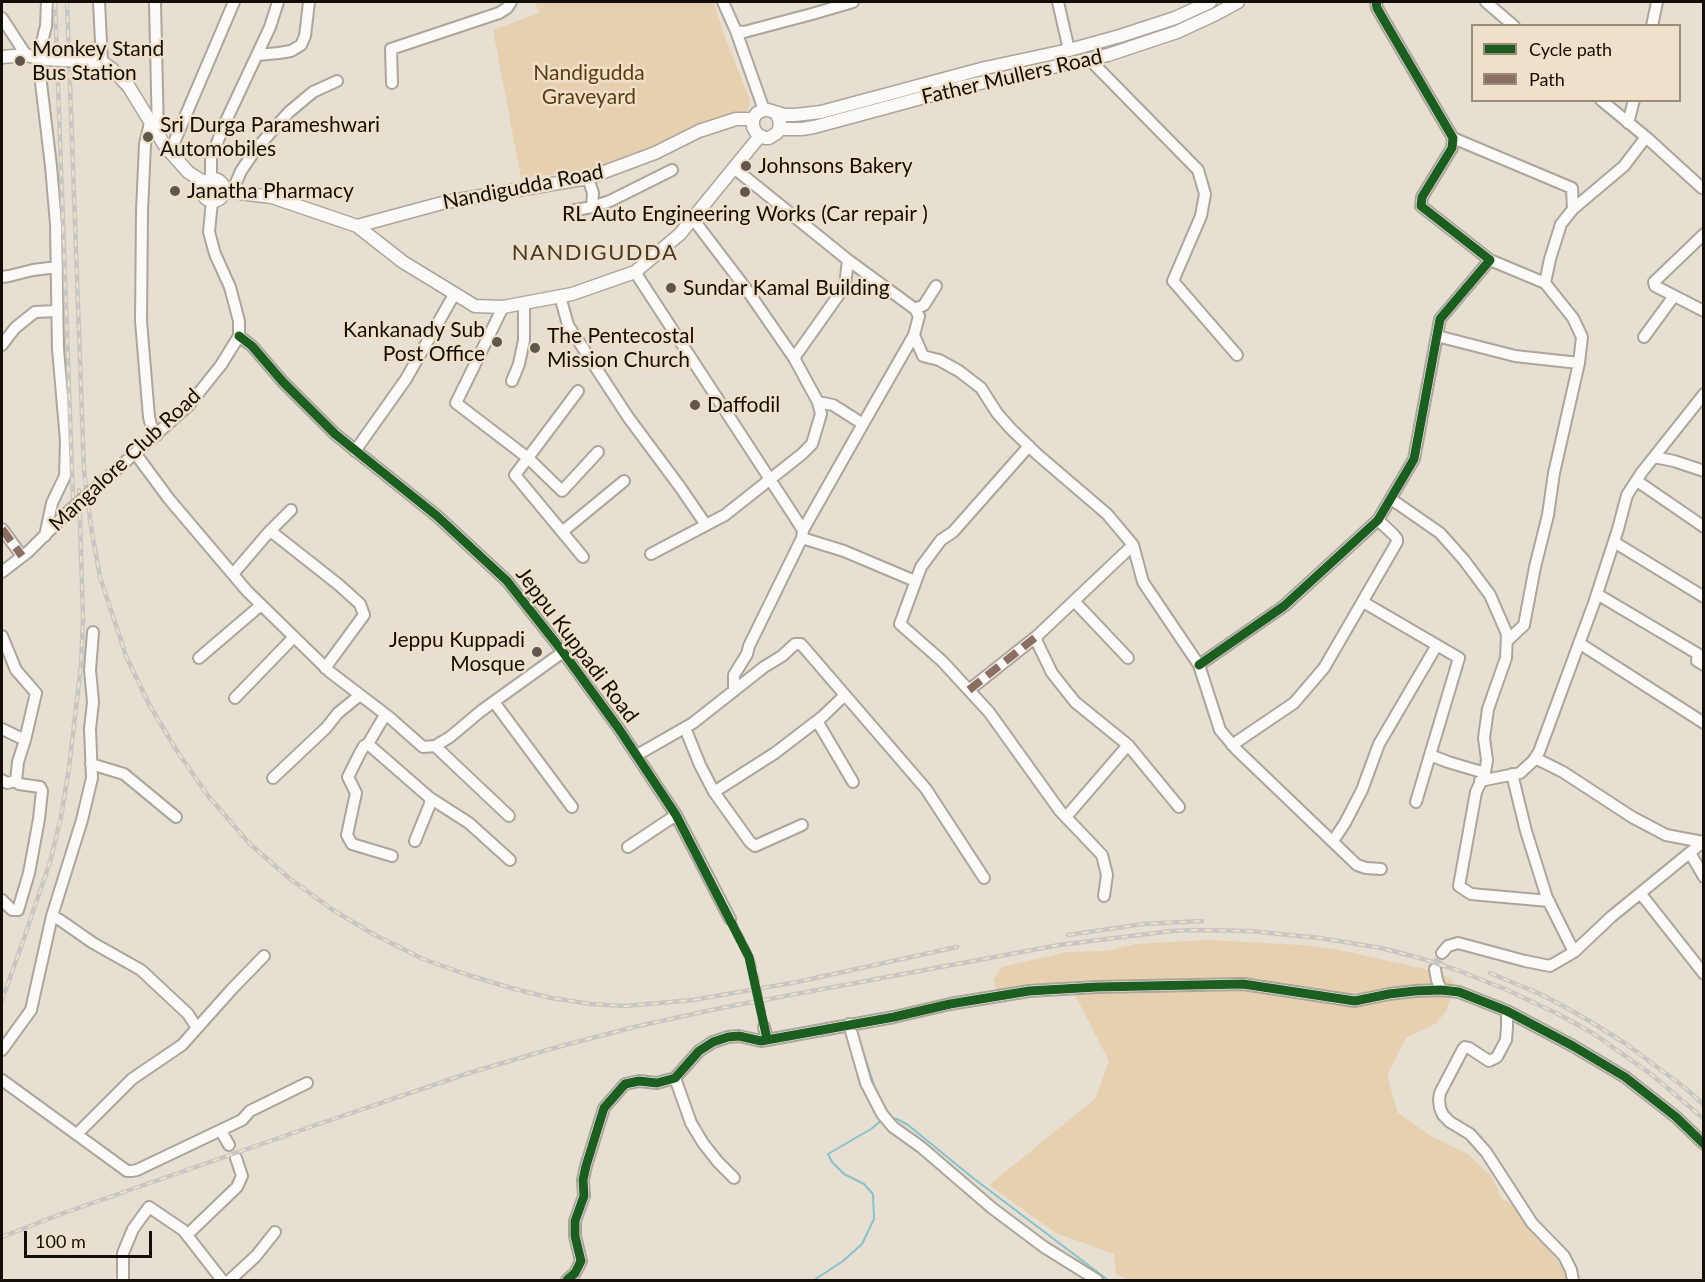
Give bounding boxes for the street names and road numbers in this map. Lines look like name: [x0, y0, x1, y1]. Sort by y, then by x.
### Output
street label: Father Mullers Road: [919, 44, 1105, 110]
street label: Nandigudda Road: [440, 159, 606, 215]
street label: Mangalore Club Road: [44, 383, 206, 537]
street label: Jeppu Kuppadi Road: [510, 562, 644, 728]

